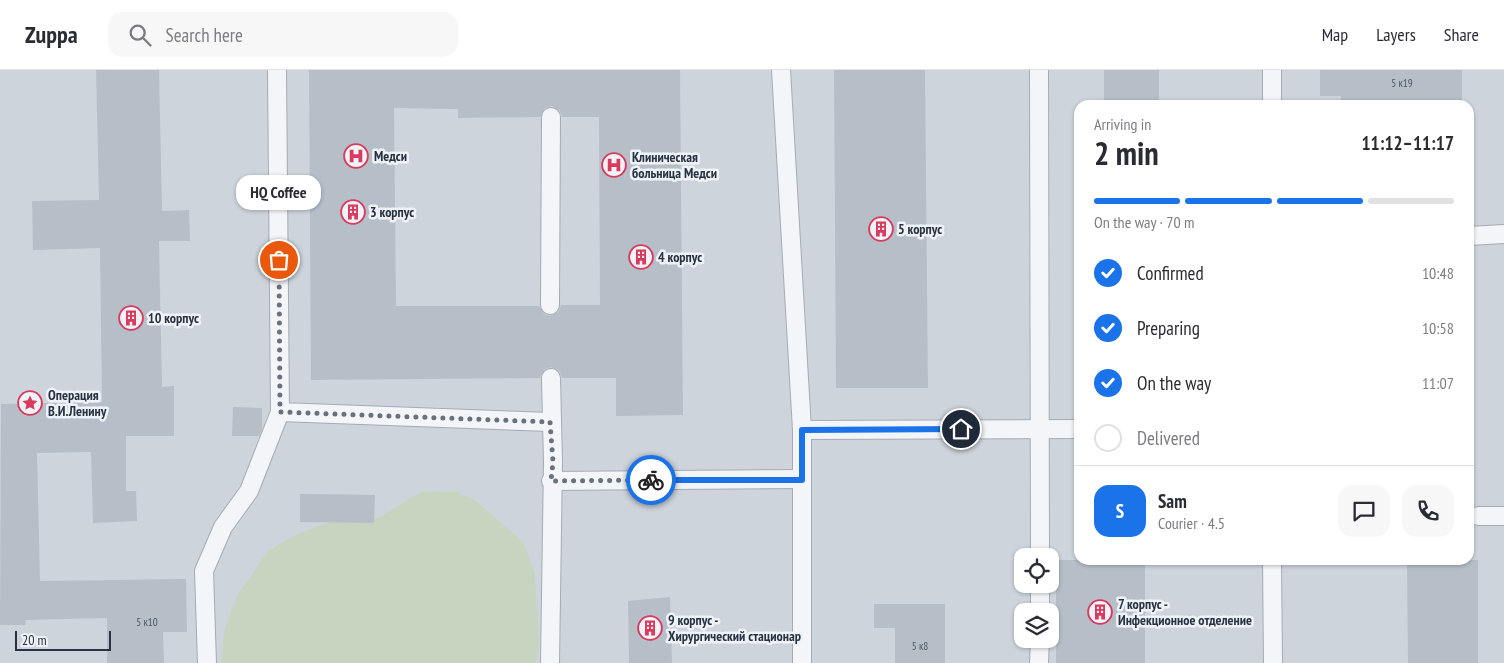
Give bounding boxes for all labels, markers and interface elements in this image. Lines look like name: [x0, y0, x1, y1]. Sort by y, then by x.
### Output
search box: [108, 12, 458, 57]
text: Zuppa: [25, 19, 78, 50]
icon: search: [126, 21, 154, 49]
text: Search here: [166, 23, 243, 47]
text: Map: [1322, 23, 1348, 46]
text: Layers: [1376, 23, 1416, 46]
text: Share: [1444, 23, 1479, 46]
house number: 5 к19: [1391, 76, 1413, 90]
text: Arriving in: [1094, 114, 1151, 134]
text: 11:12–11:17: [1361, 131, 1454, 155]
text: 2 min: [1094, 132, 1159, 174]
hospital icon: Медси: [343, 143, 369, 169]
place label: Медси: [374, 147, 407, 165]
place label: Клиническая больница Медси: [632, 148, 717, 182]
hospital icon: Клиническая больница Медси: [601, 152, 627, 178]
callout: HQ Coffee: [236, 175, 322, 210]
text: HQ Coffee: [250, 182, 307, 202]
building icon: 3 корпус: [340, 199, 366, 225]
place label: 3 корпус: [370, 203, 414, 221]
text: On the way · 70 m: [1094, 212, 1194, 232]
building icon: 5 корпус: [868, 216, 894, 242]
place label: 5 корпус: [898, 220, 942, 238]
pin: [258, 239, 300, 281]
building icon: 4 корпус: [628, 244, 654, 270]
icon: bag: [265, 246, 293, 274]
place label: 4 корпус: [658, 248, 702, 266]
icon: check: [1094, 259, 1122, 287]
text: Confirmed: [1137, 261, 1204, 285]
text: 10:48: [1422, 263, 1454, 283]
building icon: 10 корпус: [118, 305, 144, 331]
place label: 10 корпус: [148, 309, 199, 327]
icon: check: [1094, 314, 1122, 342]
text: Preparing: [1137, 316, 1200, 340]
text: 10:58: [1422, 318, 1454, 338]
icon: check: [1094, 369, 1122, 397]
text: On the way: [1137, 371, 1211, 395]
text: 11:07: [1422, 373, 1454, 393]
place label: Операция В.И.Ленину: [48, 386, 107, 420]
place icon: Операция В.И.Ленину: [17, 390, 43, 416]
pin: [940, 408, 982, 450]
icon: home: [947, 415, 975, 443]
text: Delivered: [1137, 426, 1200, 450]
courier: [626, 455, 676, 505]
icon: bike: [637, 466, 665, 494]
button: chat: [1338, 485, 1390, 537]
button: phone: [1402, 485, 1454, 537]
text: Sam: [1158, 489, 1187, 513]
text: S: [1116, 499, 1124, 523]
text: Courier · 4.5: [1158, 513, 1225, 533]
map controls: [1014, 548, 1059, 648]
button: locate: [1014, 548, 1059, 593]
place label: 7 корпус - Инфекционное отделение: [1118, 595, 1252, 629]
building icon: 7 корпус - Инфекционное отделение: [1087, 599, 1113, 625]
button: layers: [1014, 603, 1059, 648]
place label: 9 корпус - Хирургический стационар: [668, 611, 801, 645]
house number: 5 к10: [136, 615, 158, 629]
building icon: 9 корпус - Хирургический стационар: [637, 615, 663, 641]
scale bar: [15, 628, 111, 651]
text: 20 m: [22, 631, 47, 649]
house number: 5 к8: [912, 639, 928, 653]

